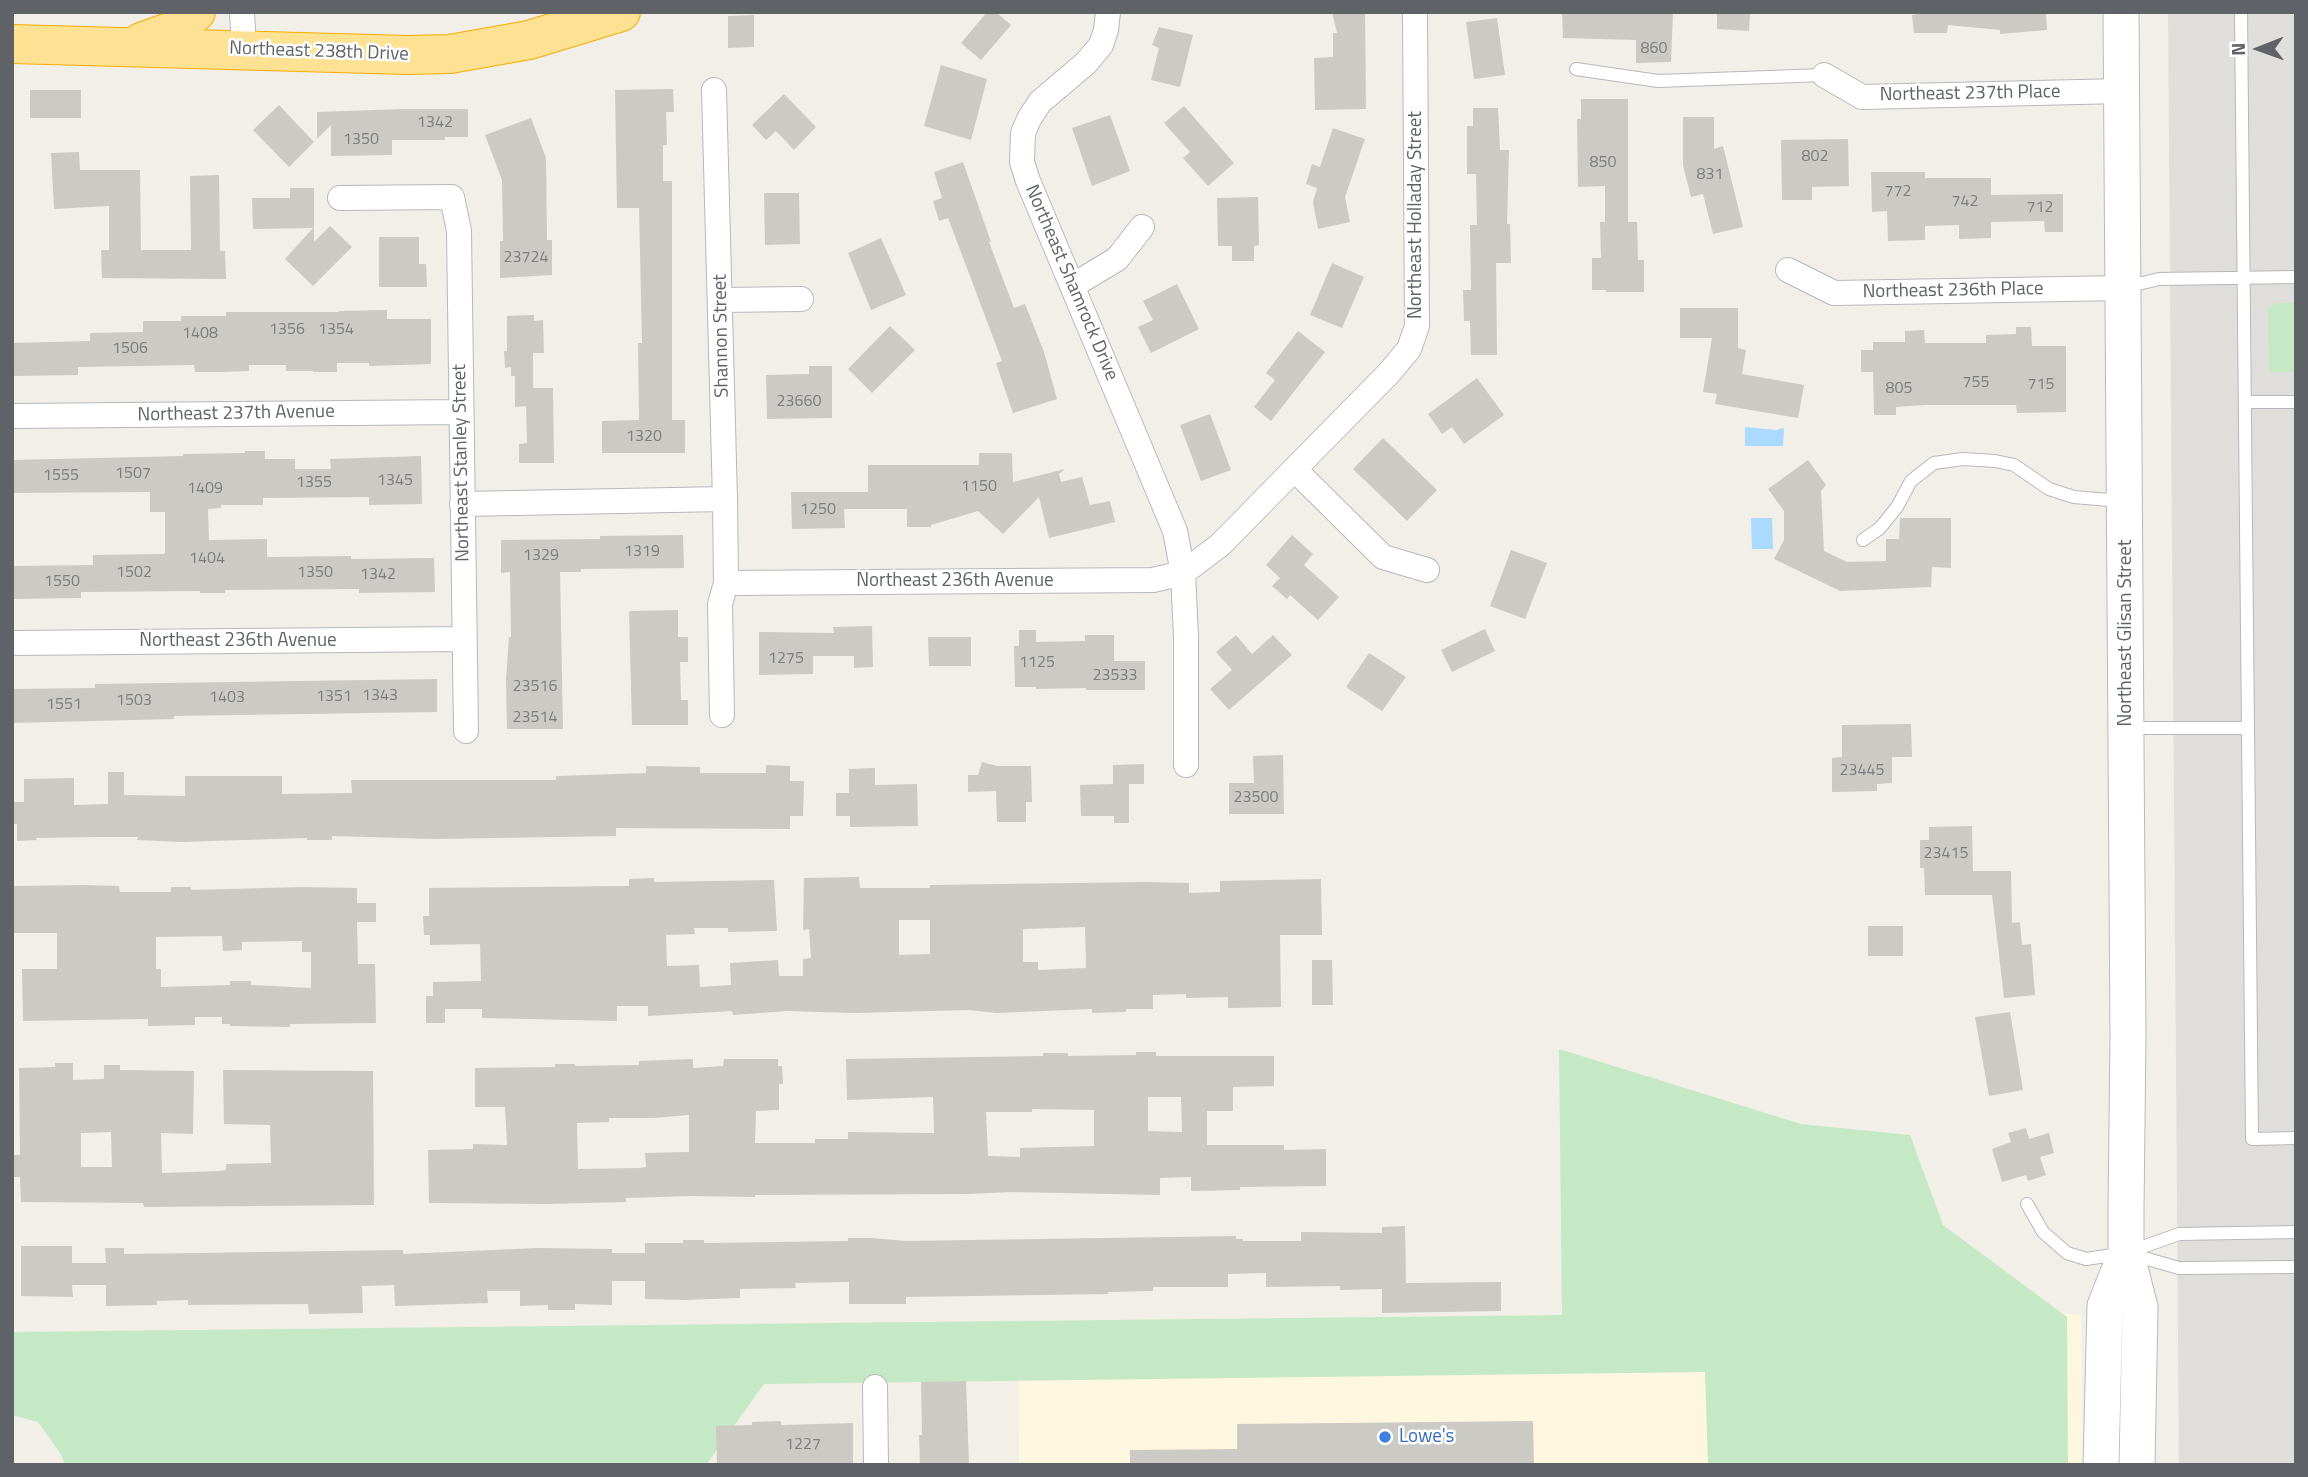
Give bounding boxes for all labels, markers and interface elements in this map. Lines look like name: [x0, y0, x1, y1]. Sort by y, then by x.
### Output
north arrow: [2224, 14, 2294, 84]
street label: Northeast 238th Drive: [229, 37, 409, 67]
house number: 860: [1641, 39, 1667, 59]
text: N: [2223, 43, 2252, 56]
street label: Northeast 237th Place: [1879, 81, 2061, 107]
street label: Northeast Holladay Street: [1405, 111, 1427, 319]
house number: 1342: [417, 113, 453, 133]
house number: 1350: [343, 130, 379, 150]
house number: 802: [1802, 147, 1828, 167]
house number: 850: [1590, 153, 1616, 173]
house number: 831: [1697, 165, 1723, 185]
street label: Northeast Shamrock Drive: [1019, 182, 1123, 384]
house number: 772: [1885, 182, 1911, 202]
house number: 742: [1952, 192, 1978, 212]
house number: 712: [2027, 198, 2053, 218]
house number: 23724: [504, 248, 548, 268]
street label: Shannon Street: [710, 274, 734, 398]
street label: Northeast 236th Place: [1862, 278, 2044, 304]
house number: 1356: [269, 320, 305, 340]
house number: 1354: [318, 320, 354, 340]
house number: 1408: [182, 324, 218, 344]
house number: 1506: [112, 339, 148, 359]
street label: Northeast Stanley Street: [449, 364, 475, 562]
house number: 755: [1963, 373, 1989, 393]
house number: 715: [2028, 375, 2054, 395]
house number: 805: [1886, 379, 1912, 399]
house number: 23660: [777, 392, 821, 412]
street label: Northeast 237th Avenue: [137, 401, 335, 427]
house number: 1320: [626, 427, 662, 447]
house number: 1507: [115, 464, 151, 484]
house number: 1555: [43, 466, 79, 486]
house number: 1345: [377, 471, 413, 491]
house number: 1355: [296, 473, 332, 493]
house number: 1150: [961, 477, 997, 497]
house number: 1409: [187, 479, 223, 499]
house number: 1250: [800, 500, 836, 520]
street label: Northeast Glisan Street: [2115, 540, 2137, 726]
house number: 1319: [624, 542, 660, 562]
house number: 1329: [523, 546, 559, 566]
house number: 1404: [189, 549, 225, 569]
house number: 1502: [116, 563, 152, 583]
house number: 1350: [297, 563, 333, 583]
house number: 1342: [360, 565, 396, 585]
street label: Northeast 236th Avenue: [856, 570, 1054, 592]
house number: 1550: [44, 572, 80, 592]
street label: Northeast 236th Avenue: [139, 630, 337, 652]
house number: 1275: [768, 649, 804, 669]
house number: 1125: [1019, 653, 1055, 673]
house number: 23533: [1093, 666, 1137, 686]
house number: 23516: [513, 677, 557, 697]
house number: 1343: [362, 686, 398, 706]
house number: 1351: [316, 687, 352, 707]
house number: 1403: [209, 688, 245, 708]
house number: 1503: [116, 691, 152, 711]
house number: 1551: [46, 695, 82, 715]
house number: 23514: [513, 708, 557, 728]
house number: 23445: [1840, 761, 1884, 781]
house number: 23500: [1234, 788, 1278, 808]
house number: 23415: [1924, 844, 1968, 864]
place label: Lowe's: [1399, 1426, 1454, 1448]
marker: Lowe's: [1377, 1429, 1393, 1445]
house number: 1227: [785, 1435, 821, 1455]

